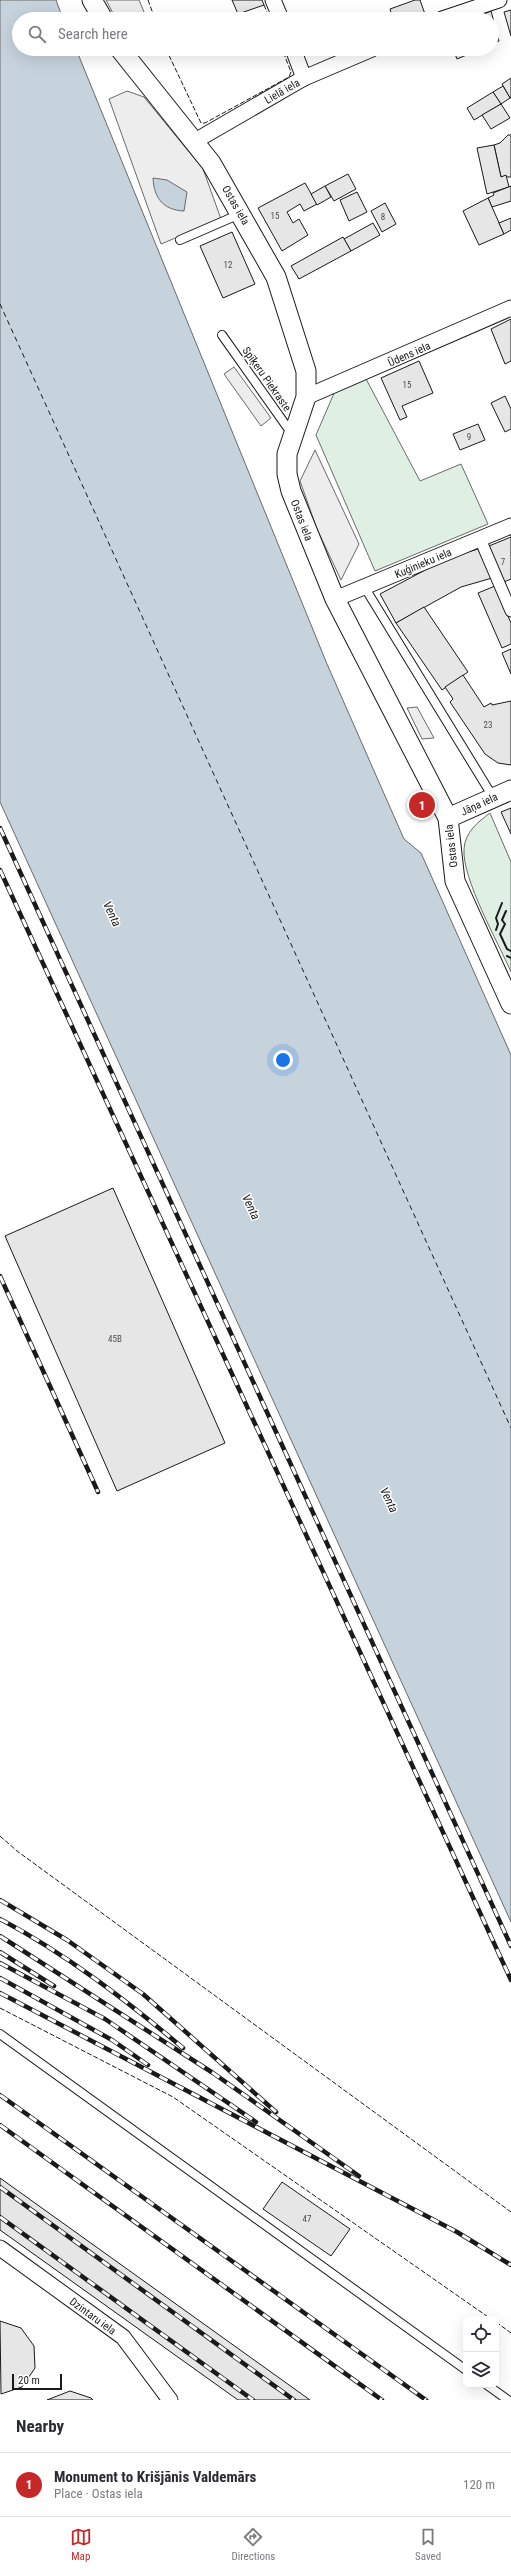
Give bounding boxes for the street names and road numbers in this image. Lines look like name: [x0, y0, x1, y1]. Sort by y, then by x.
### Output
street label: Lielā iela: [262, 76, 302, 107]
street label: Ostas iela: [219, 183, 252, 227]
street label: Ūdens iela: [386, 339, 432, 370]
street label: Spīķeru Piekraste: [240, 345, 294, 414]
street label: Ostas iela: [288, 498, 315, 543]
street label: Kuģinieku iela: [393, 546, 454, 581]
street label: Jāņa iela: [459, 790, 500, 819]
street label: Ostas iela: [442, 824, 461, 868]
street label: Dzintaru iela: [67, 2295, 118, 2338]

